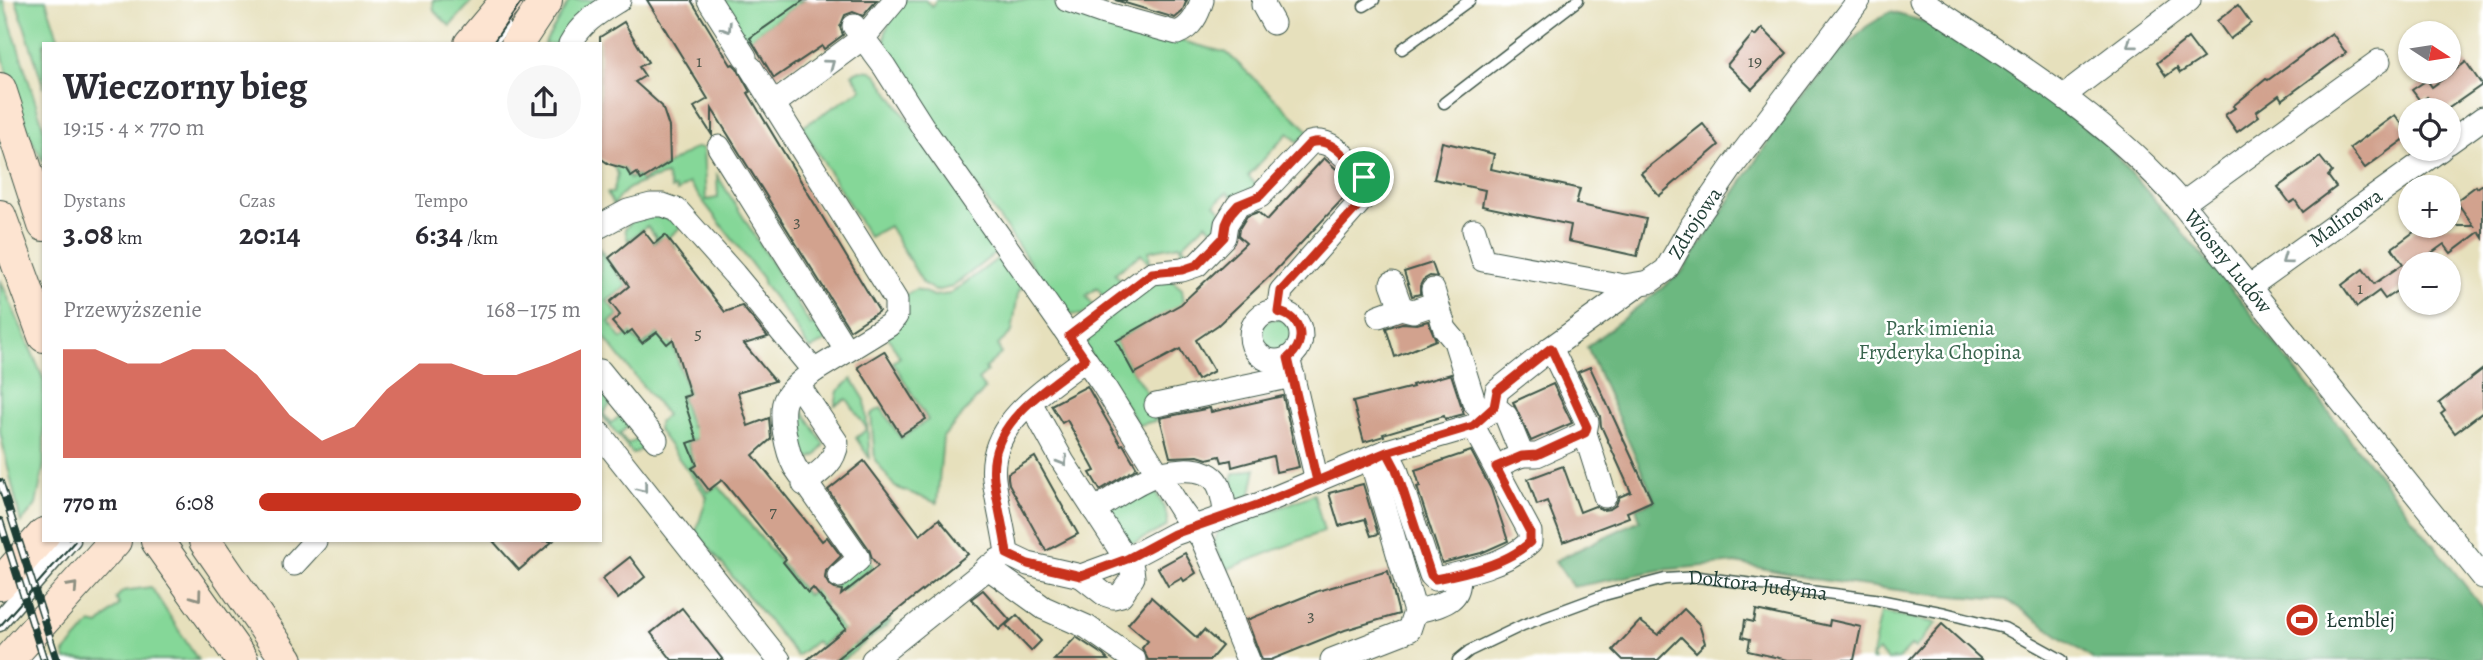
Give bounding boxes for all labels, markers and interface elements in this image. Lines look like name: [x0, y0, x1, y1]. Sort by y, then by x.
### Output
one-way arrow: [719, 21, 732, 34]
north arrow: [2398, 21, 2460, 84]
map controls: [2398, 21, 2461, 315]
one-way arrow: [2126, 36, 2139, 48]
house number: 1: [696, 49, 702, 73]
house number: 19: [1748, 49, 1762, 73]
one-way arrow: [823, 59, 835, 72]
text: Wieczorny bieg: [63, 60, 308, 112]
button: share: [507, 65, 581, 139]
button: locate: [2398, 98, 2461, 161]
text: 19:15 · 4 × 770 m: [63, 112, 205, 143]
pin: [1334, 147, 1394, 207]
icon: arrive: [1345, 158, 1383, 196]
button: +: [2398, 175, 2461, 238]
street label: Zdrojowa: [1661, 181, 1728, 264]
street label: Malinowa: [2303, 181, 2388, 254]
text: Dystans: [63, 188, 126, 214]
text: Czas: [239, 188, 276, 214]
text: Tempo: [415, 188, 468, 214]
street label: Wiosny Ludów: [2177, 202, 2279, 319]
house number: 3: [793, 209, 801, 233]
text: 3.08: [63, 214, 114, 254]
text: 20:14: [239, 214, 301, 254]
text: 6:34: [415, 214, 463, 254]
text: km: [114, 225, 143, 251]
text: /km: [463, 225, 498, 251]
one-way arrow: [2281, 252, 2294, 264]
button: −: [2398, 252, 2461, 315]
house number: 1: [2357, 276, 2363, 300]
text: Przewyższenie: [63, 294, 202, 325]
text: 168–175 m: [486, 294, 581, 325]
park label: Park imienia Fryderyka Chopina: [1858, 314, 2022, 366]
house number: 5: [694, 321, 702, 345]
one-way arrow: [1055, 454, 1068, 467]
one-way arrow: [634, 480, 647, 492]
text: 770 m: [63, 487, 118, 518]
text: 6:08: [175, 487, 215, 518]
house number: 7: [769, 499, 777, 523]
street label: Doktora Judyma: [1687, 563, 1830, 607]
one-way arrow: [64, 582, 77, 595]
one-way arrow: [189, 588, 201, 601]
sports icon: Łemblej: [2283, 601, 2321, 639]
house number: 3: [1307, 603, 1315, 627]
place label: Łemblej: [2326, 606, 2395, 634]

